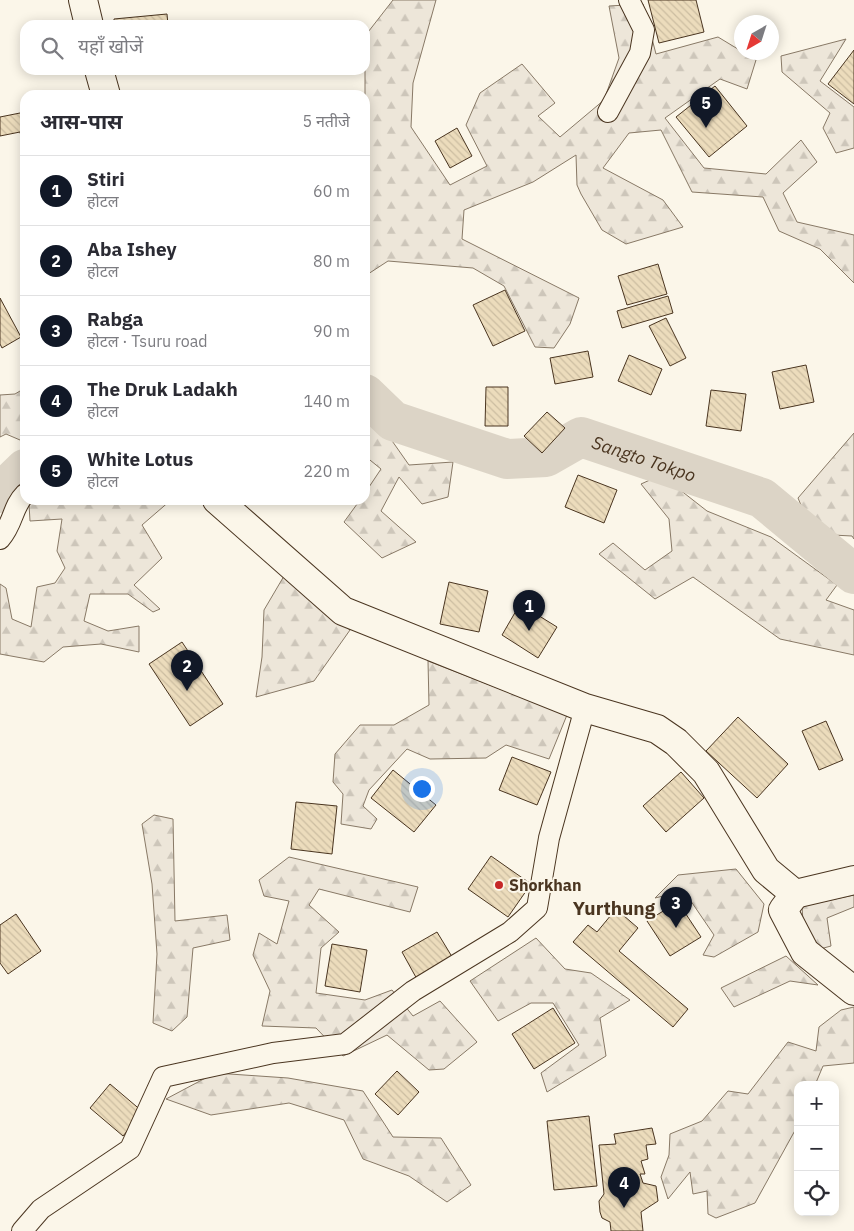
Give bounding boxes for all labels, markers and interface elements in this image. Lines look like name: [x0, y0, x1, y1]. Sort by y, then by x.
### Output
north arrow: [734, 15, 779, 60]
search box: [20, 20, 370, 75]
icon: search: [38, 34, 66, 62]
text: यहाँ खोजें: [78, 34, 143, 58]
pin: 5: [690, 87, 722, 128]
text: आस-पास: [40, 107, 123, 135]
text: 5 नतीजे: [303, 111, 350, 131]
text: Stiri: [87, 167, 125, 191]
text: 1: [51, 181, 61, 201]
text: 60 m: [313, 181, 350, 201]
text: होटल: [87, 191, 119, 211]
text: Aba Ishey: [87, 237, 177, 261]
text: 2: [51, 251, 61, 271]
text: 80 m: [313, 251, 350, 271]
text: होटल: [87, 261, 119, 281]
text: Rabga: [87, 307, 143, 331]
text: 3: [51, 321, 61, 341]
text: 90 m: [313, 321, 350, 341]
text: होटल · Tsuru road: [87, 331, 208, 351]
text: The Druk Ladakh: [87, 377, 238, 401]
text: 4: [51, 391, 61, 411]
text: 140 m: [303, 391, 350, 411]
text: होटल: [87, 401, 119, 421]
water label: Sangto Tokpo: [589, 430, 699, 486]
text: White Lotus: [87, 447, 193, 471]
text: 5: [51, 461, 61, 481]
text: 220 m: [303, 461, 350, 481]
text: होटल: [87, 471, 119, 491]
pin: 1: [513, 590, 545, 631]
pin: 2: [171, 650, 203, 691]
your location: [409, 776, 435, 802]
place label: Shorkhan: [509, 875, 581, 895]
marker: Shorkhan: [493, 879, 505, 891]
pin: 3: [660, 887, 692, 928]
district label: Yurthung: [573, 896, 656, 920]
map controls: [794, 1081, 839, 1216]
button: +: [794, 1081, 839, 1126]
button: −: [794, 1126, 839, 1171]
pin: 4: [608, 1167, 640, 1208]
button: locate: [794, 1171, 839, 1216]

